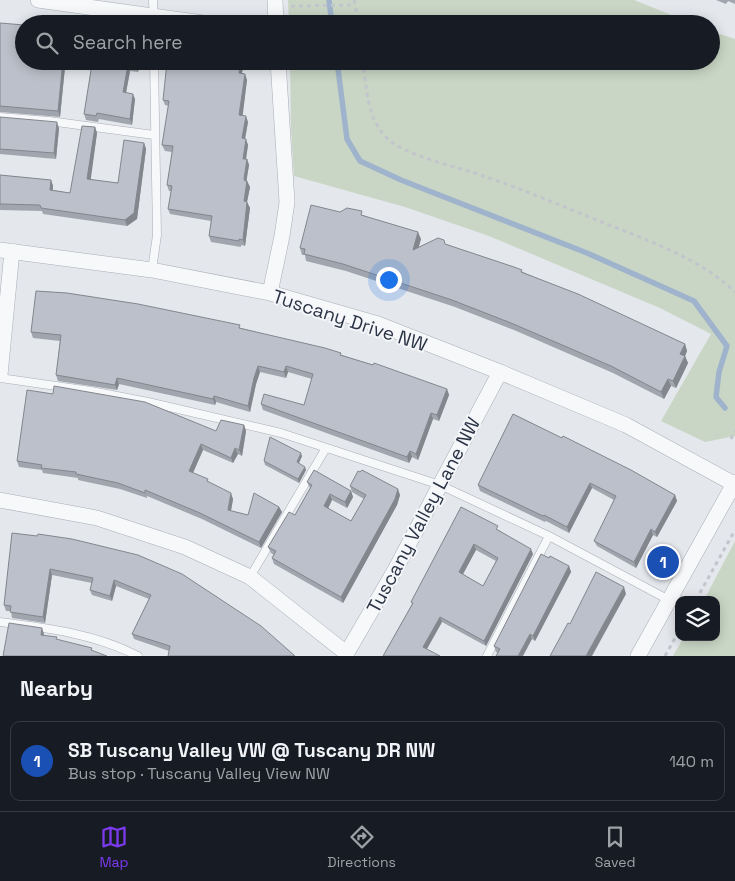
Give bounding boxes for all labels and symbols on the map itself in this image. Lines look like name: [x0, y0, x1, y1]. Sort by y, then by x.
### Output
your location: [376, 267, 402, 293]
street label: Tuscany Drive NW: [269, 284, 430, 357]
street label: Tuscany Valley Lane NW: [361, 413, 486, 618]
pin: 1: [647, 543, 679, 581]

